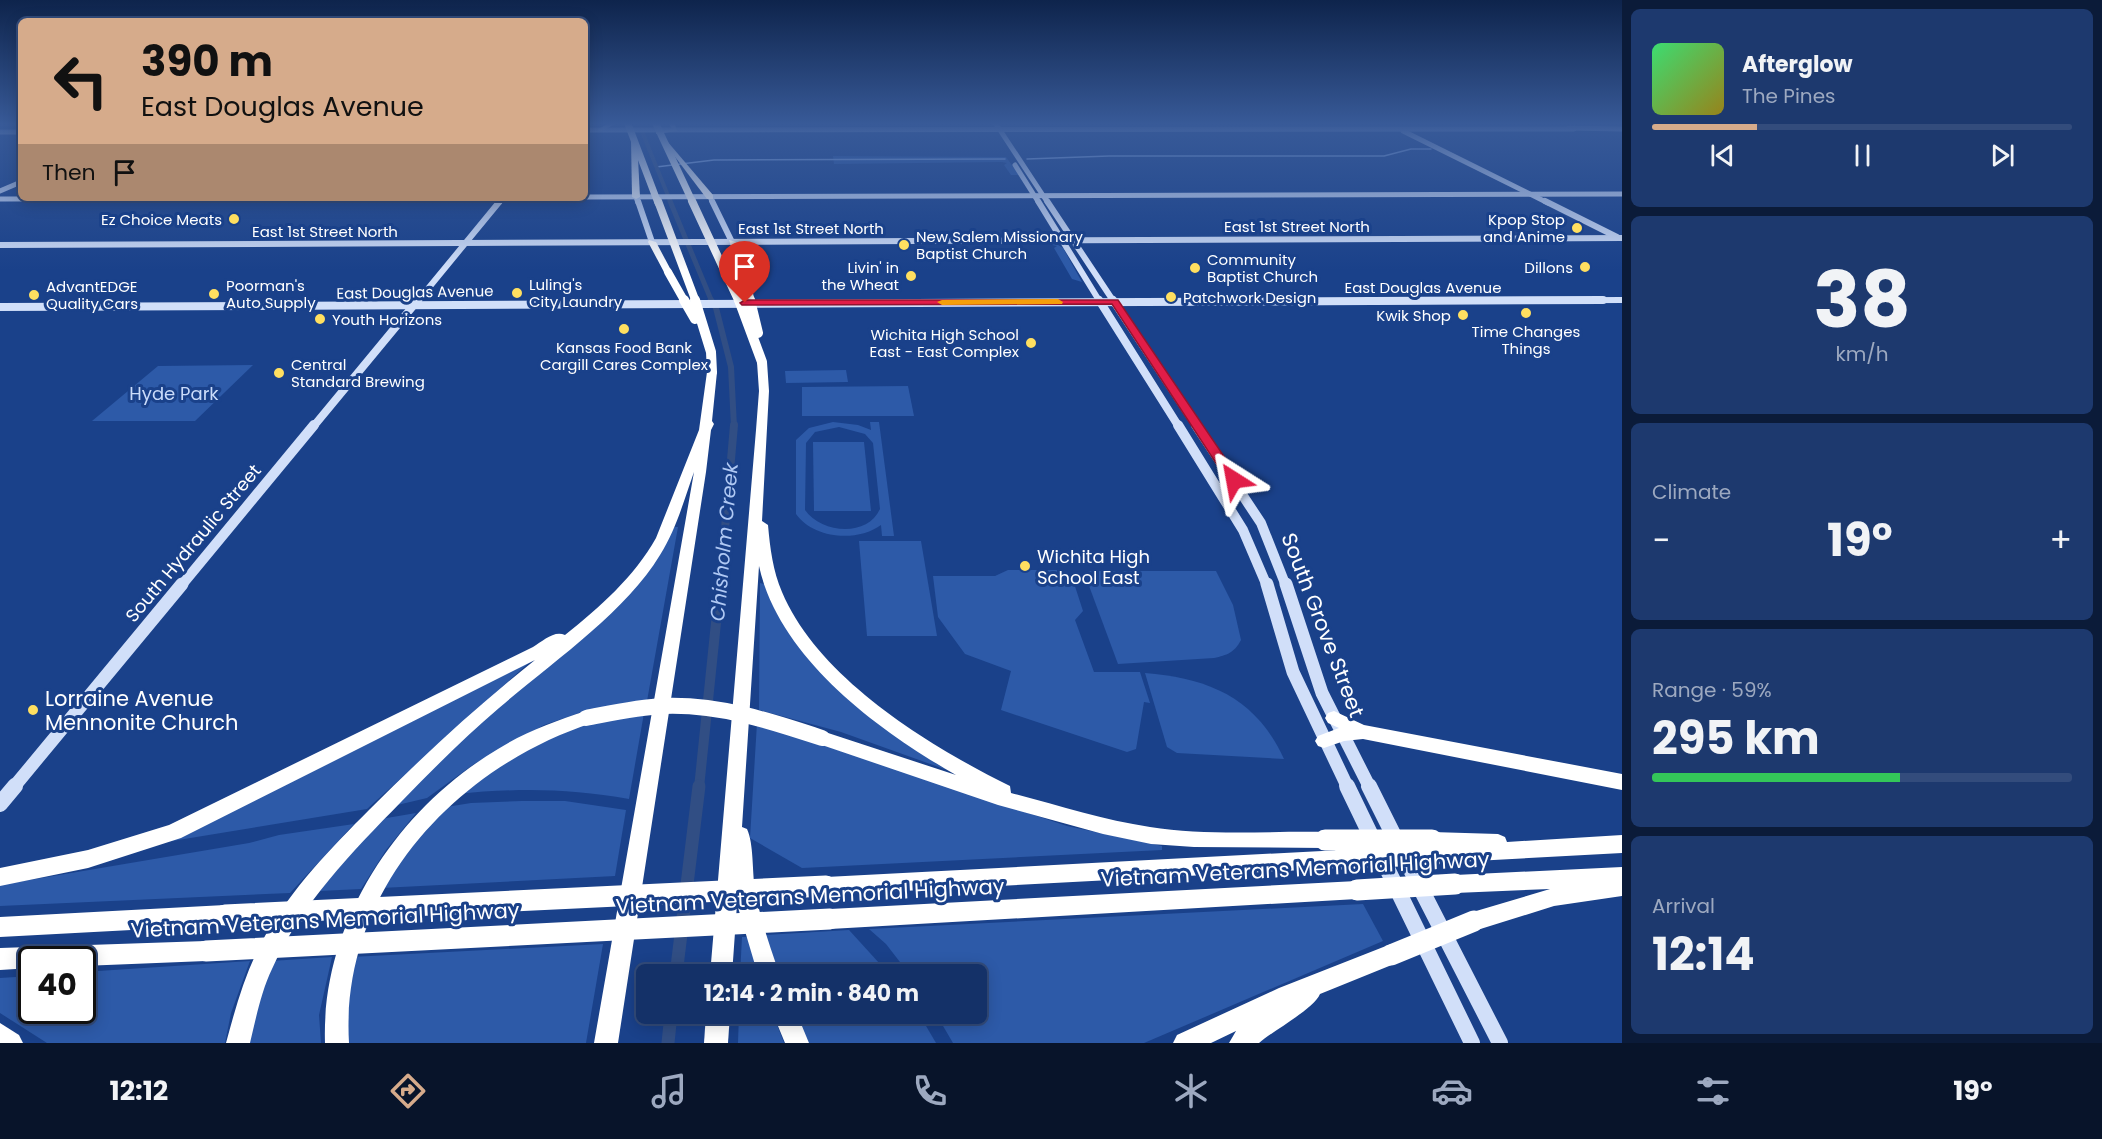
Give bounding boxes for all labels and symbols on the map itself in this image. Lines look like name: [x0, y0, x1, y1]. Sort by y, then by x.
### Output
place label: Ez Choice Meats: [101, 209, 222, 230]
place label: Kpop Stop and Anime: [1483, 209, 1565, 247]
marker: Ez Choice Meats: [227, 212, 241, 226]
street label: East 1st Street North: [1224, 216, 1370, 237]
street label: East 1st Street North: [738, 218, 884, 239]
street label: East 1st Street North: [252, 221, 398, 242]
marker: Kpop Stop and Anime: [1570, 221, 1584, 235]
place label: New Salem Missionary Baptist Church: [916, 226, 1083, 264]
marker: New Salem Missionary Baptist Church: [897, 238, 911, 252]
pin: [719, 241, 770, 303]
place label: Community Baptist Church: [1207, 249, 1318, 287]
place label: Livin' in the Wheat: [821, 257, 899, 295]
place label: Dillons: [1524, 257, 1573, 278]
marker: Dillons: [1578, 260, 1592, 274]
marker: Community Baptist Church: [1188, 261, 1202, 275]
marker: Livin' in the Wheat: [904, 269, 918, 283]
place label: Luling's City Laundry: [529, 274, 623, 312]
place label: Poorman's Auto Supply: [226, 275, 316, 313]
place label: AdvantEDGE Quality Cars: [46, 276, 138, 314]
street label: East Douglas Avenue: [1344, 277, 1502, 298]
street label: East Douglas Avenue: [336, 280, 494, 304]
marker: Luling's City Laundry: [510, 286, 524, 300]
marker: Poorman's Auto Supply: [207, 287, 221, 301]
place label: Patchwork Design: [1183, 287, 1316, 308]
marker: AdvantEDGE Quality Cars: [27, 288, 41, 302]
marker: Patchwork Design: [1164, 290, 1178, 304]
place label: Kwik Shop: [1376, 305, 1451, 326]
marker: Time Changes Things: [1519, 306, 1533, 320]
marker: Kwik Shop: [1456, 308, 1470, 322]
place label: Youth Horizons: [332, 309, 442, 330]
marker: Youth Horizons: [313, 312, 327, 326]
place label: Time Changes Things: [1472, 321, 1581, 359]
marker: Kansas Food Bank Cargill Cares Complex: [617, 322, 631, 336]
place label: Wichita High School East - East Complex: [870, 324, 1019, 362]
marker: Wichita High School East - East Complex: [1024, 336, 1038, 350]
place label: Kansas Food Bank Cargill Cares Complex: [540, 337, 708, 375]
place label: Central Standard Brewing: [291, 354, 425, 392]
marker: Central Standard Brewing: [272, 366, 286, 380]
park label: Hyde Park: [129, 381, 219, 406]
position arrow: [1202, 448, 1266, 512]
street label: South Hydraulic Street: [119, 459, 267, 627]
water label: Chisholm Creek: [703, 460, 745, 622]
street label: South Grove Street: [1274, 529, 1372, 721]
place label: Wichita High School East: [1037, 544, 1150, 590]
marker: Wichita High School East: [1018, 559, 1032, 573]
place label: Lorraine Avenue Mennonite Church: [45, 684, 238, 737]
marker: Lorraine Avenue Mennonite Church: [26, 703, 40, 717]
street label: Vietnam Veterans Memorial Highway: [1100, 844, 1490, 894]
street label: Vietnam Veterans Memorial Highway: [615, 871, 1005, 921]
street label: Vietnam Veterans Memorial Highway: [130, 895, 520, 945]
speed limit sign: 40: [18, 946, 96, 1024]

